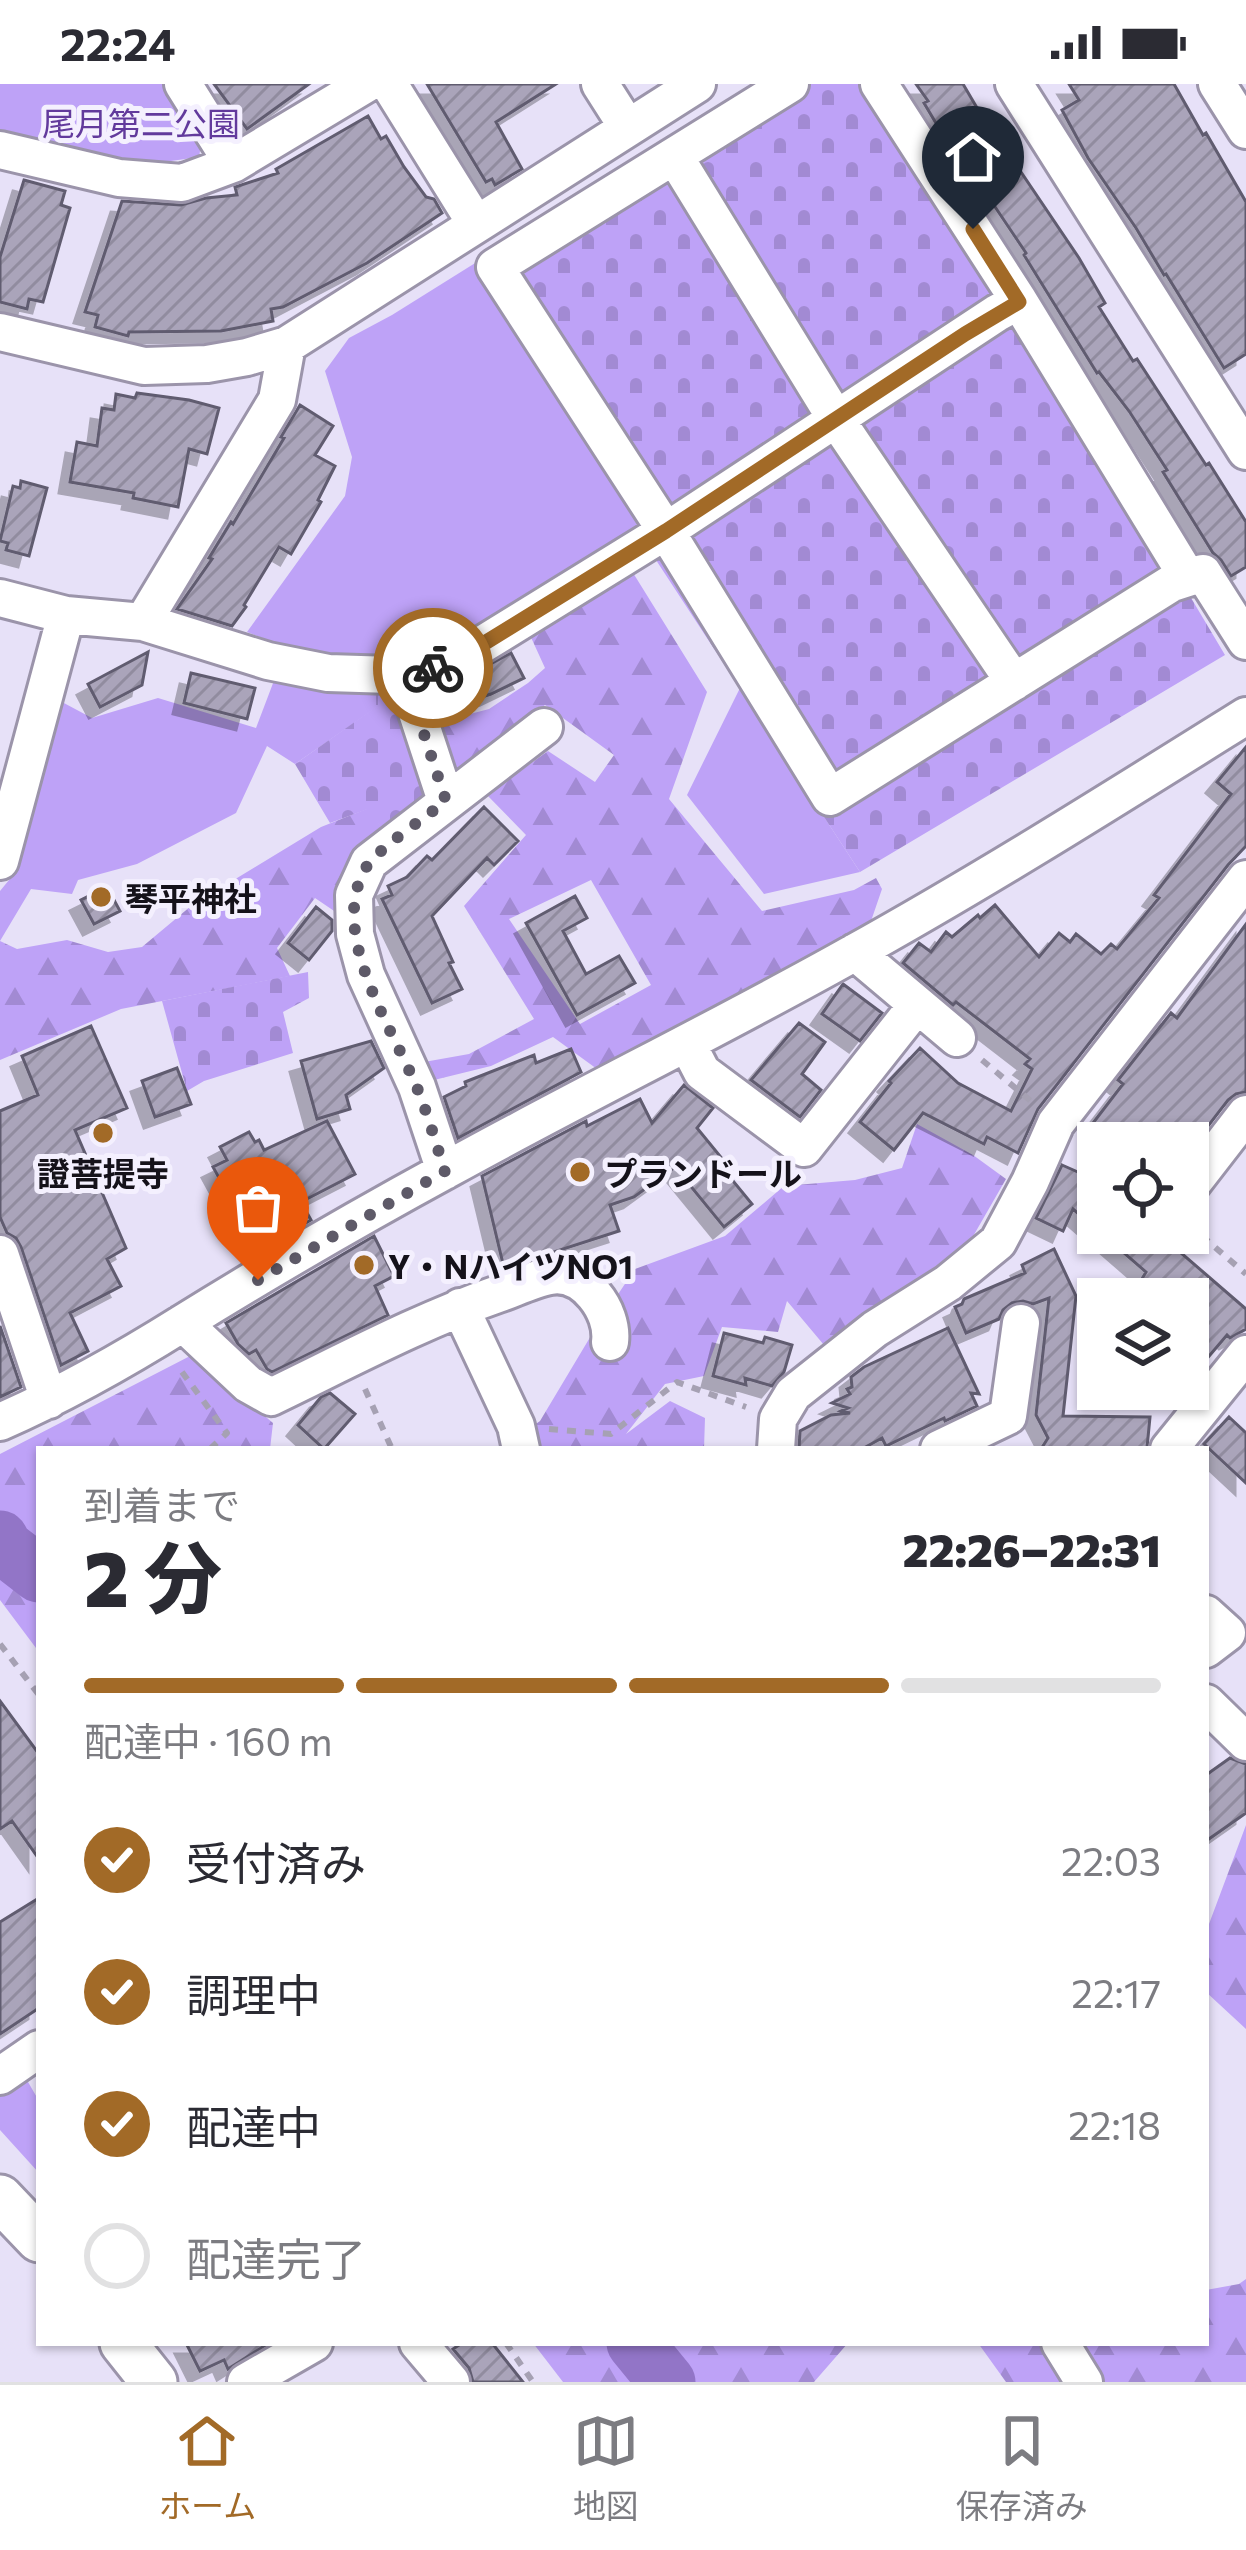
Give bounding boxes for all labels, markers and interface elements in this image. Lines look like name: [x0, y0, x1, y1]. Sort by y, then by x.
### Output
text: 22:24: [60, 15, 176, 70]
park label: 尾月第二公園: [42, 102, 240, 143]
pin: [922, 106, 1024, 229]
icon: home: [940, 124, 1006, 190]
courier: [373, 608, 493, 728]
icon: bike: [400, 635, 466, 701]
place label: 琴平神社: [125, 877, 257, 918]
marker: 琴平神社: [88, 884, 114, 910]
marker: 證菩提寺: [90, 1120, 116, 1146]
map controls: [1077, 1122, 1209, 1410]
button: locate: [1077, 1122, 1209, 1254]
place label: 證菩提寺: [37, 1152, 169, 1193]
place label: プランドール: [604, 1152, 802, 1193]
pin: [207, 1157, 309, 1280]
marker: プランドール: [567, 1159, 593, 1185]
icon: bag: [225, 1175, 291, 1241]
place label: Y・NハイツNO1: [388, 1245, 633, 1286]
marker: Y・NハイツNO1: [351, 1252, 377, 1278]
button: layers: [1077, 1278, 1209, 1410]
text: 到着まで: [84, 1480, 240, 1528]
text: 22:26–22:31: [902, 1521, 1161, 1576]
text: 2 分: [84, 1528, 222, 1623]
text: 配達中 · 160 m: [84, 1716, 332, 1764]
icon: check: [84, 1827, 150, 1893]
text: 受付済み: [186, 1834, 366, 1889]
text: 22:03: [1061, 1836, 1161, 1884]
icon: check: [84, 1959, 150, 2025]
text: 調理中: [186, 1966, 321, 2021]
text: 22:17: [1071, 1968, 1161, 2016]
icon: check: [84, 2091, 150, 2157]
text: 配達中: [186, 2098, 321, 2153]
text: 22:18: [1068, 2100, 1161, 2148]
text: 配達完了: [186, 2230, 366, 2285]
tab: ホーム: [158, 2408, 256, 2528]
tab: 地図: [573, 2408, 639, 2528]
tab: 保存済み: [956, 2408, 1088, 2528]

